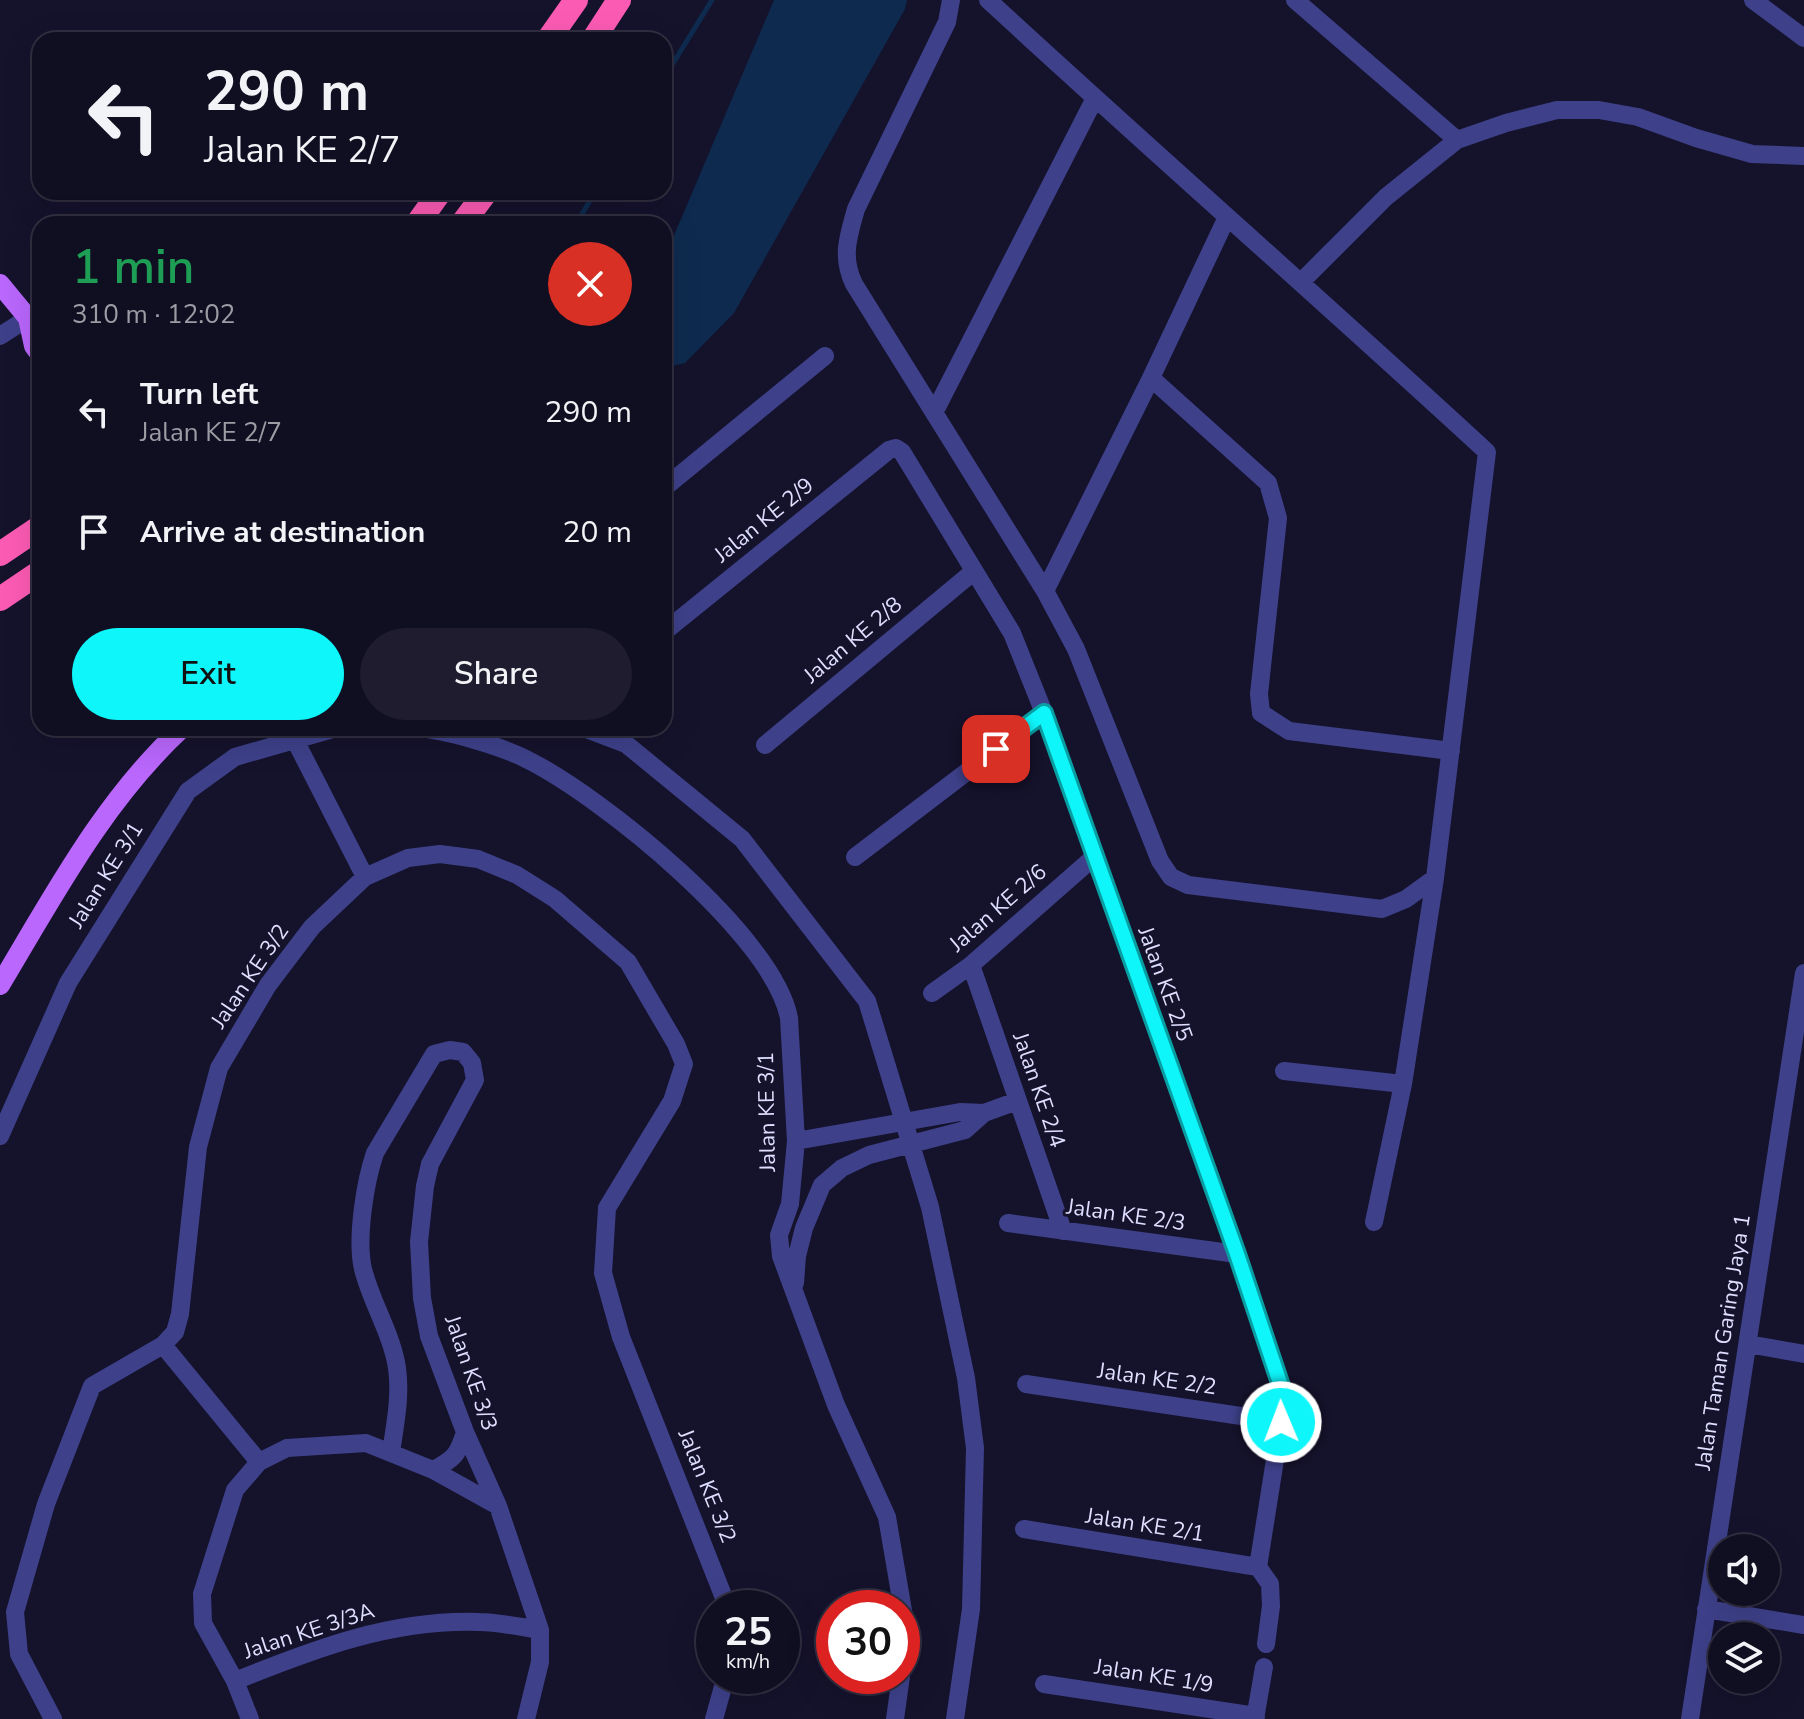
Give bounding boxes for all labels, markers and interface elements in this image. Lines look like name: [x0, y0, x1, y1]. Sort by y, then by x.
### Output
text: 290 m: [204, 53, 369, 130]
icon: left: [72, 64, 176, 168]
text: Jalan KE 2/7: [204, 126, 400, 175]
text: 1 min: [72, 234, 194, 300]
button: close: [548, 242, 632, 326]
text: 310 m · 12:02: [72, 297, 235, 332]
text: Turn left: [140, 374, 258, 415]
icon: left: [72, 390, 116, 434]
text: 290 m: [545, 392, 632, 433]
text: Jalan KE 2/7: [140, 415, 282, 450]
street label: Jalan KE 2/9: [707, 471, 820, 570]
icon: arrive: [72, 510, 116, 554]
text: Arrive at destination: [140, 512, 425, 553]
text: 20 m: [563, 512, 632, 553]
street label: Jalan KE 2/8: [797, 590, 909, 691]
button: Exit: [72, 628, 344, 720]
button: Share: [360, 628, 632, 720]
pin: [962, 715, 1030, 783]
icon: arrive: [974, 727, 1018, 771]
street label: Jalan KE 3/1: [61, 816, 151, 935]
street label: Jalan KE 2/6: [942, 857, 1053, 959]
street label: Jalan KE 3/2: [203, 918, 296, 1035]
street label: Jalan KE 2/5: [1130, 922, 1200, 1045]
street label: Jalan KE 2/4: [1005, 1027, 1073, 1152]
street label: Jalan KE 3/1: [751, 1052, 783, 1173]
street label: Jalan KE 2/3: [1064, 1192, 1187, 1238]
street label: Jalan Taman Garing Jaya 1: [1688, 1212, 1758, 1473]
street label: Jalan KE 3/3: [437, 1310, 505, 1435]
street label: Jalan KE 2/2: [1095, 1356, 1218, 1402]
position arrow: [1239, 1380, 1323, 1464]
street label: Jalan KE 3/2: [670, 1424, 743, 1547]
street label: Jalan KE 2/1: [1082, 1501, 1207, 1549]
map controls: [1708, 1534, 1780, 1694]
button: sound: [1708, 1534, 1780, 1606]
speed limit sign: 30: [816, 1590, 920, 1694]
street label: Jalan KE 3/3A: [239, 1596, 378, 1667]
text: 25: [724, 1605, 772, 1659]
button: layers: [1708, 1622, 1780, 1694]
text: km/h: [726, 1648, 770, 1675]
street label: Jalan KE 1/9: [1091, 1652, 1216, 1700]

